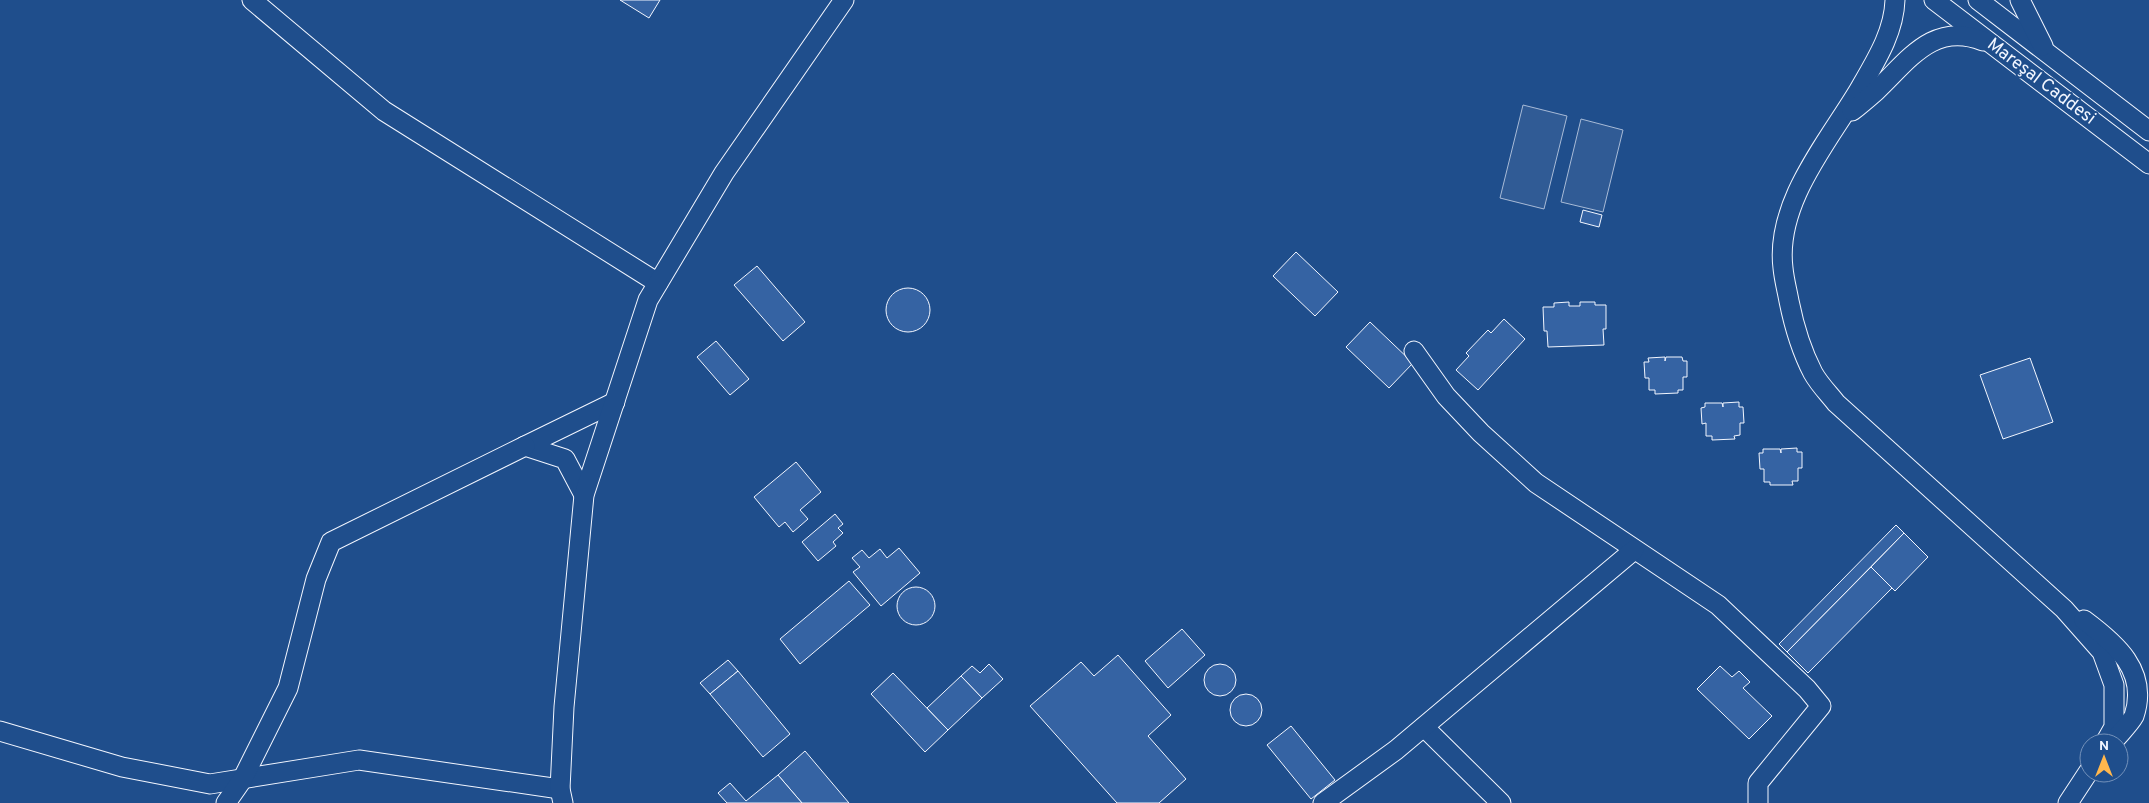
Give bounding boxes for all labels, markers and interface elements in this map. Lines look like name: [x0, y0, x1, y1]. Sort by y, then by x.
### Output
street label: Mareşal Caddesi: [1982, 34, 2100, 130]
north arrow: [2079, 733, 2129, 783]
text: N: [2099, 738, 2109, 755]

